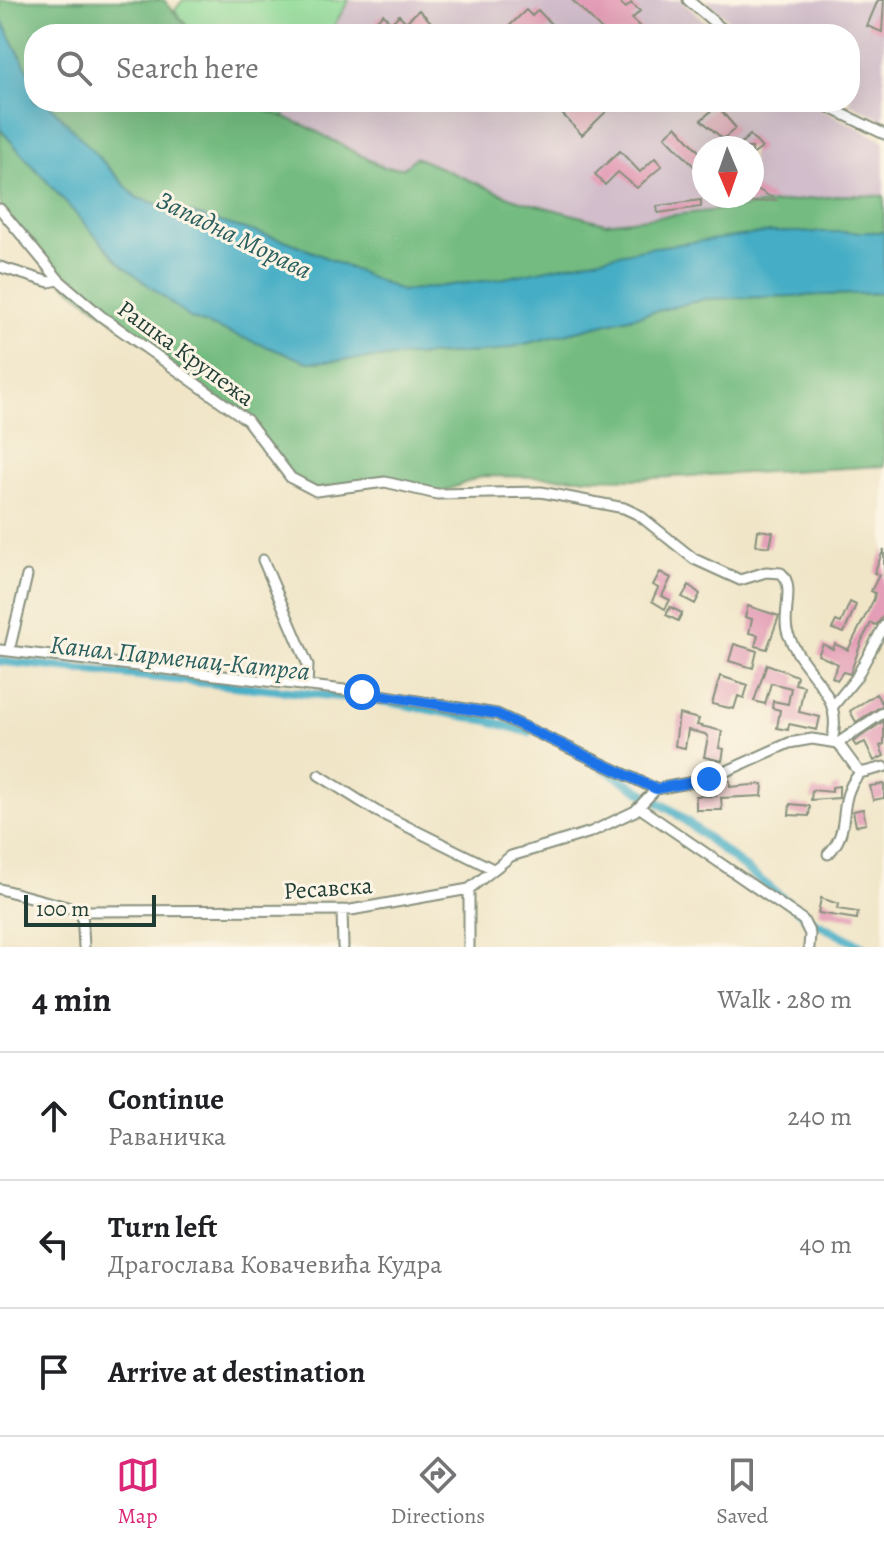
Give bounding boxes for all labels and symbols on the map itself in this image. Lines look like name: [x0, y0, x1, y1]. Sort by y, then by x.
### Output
north arrow: [692, 136, 764, 208]
water label: Западна Морава: [151, 182, 317, 288]
street label: Рашка Крупежа: [111, 292, 261, 414]
water label: Канал Парменац-Катрга: [48, 627, 312, 689]
route start: [344, 674, 380, 710]
route end: [691, 761, 727, 797]
street label: Ресавска: [282, 869, 374, 907]
scale bar: [24, 891, 156, 927]

